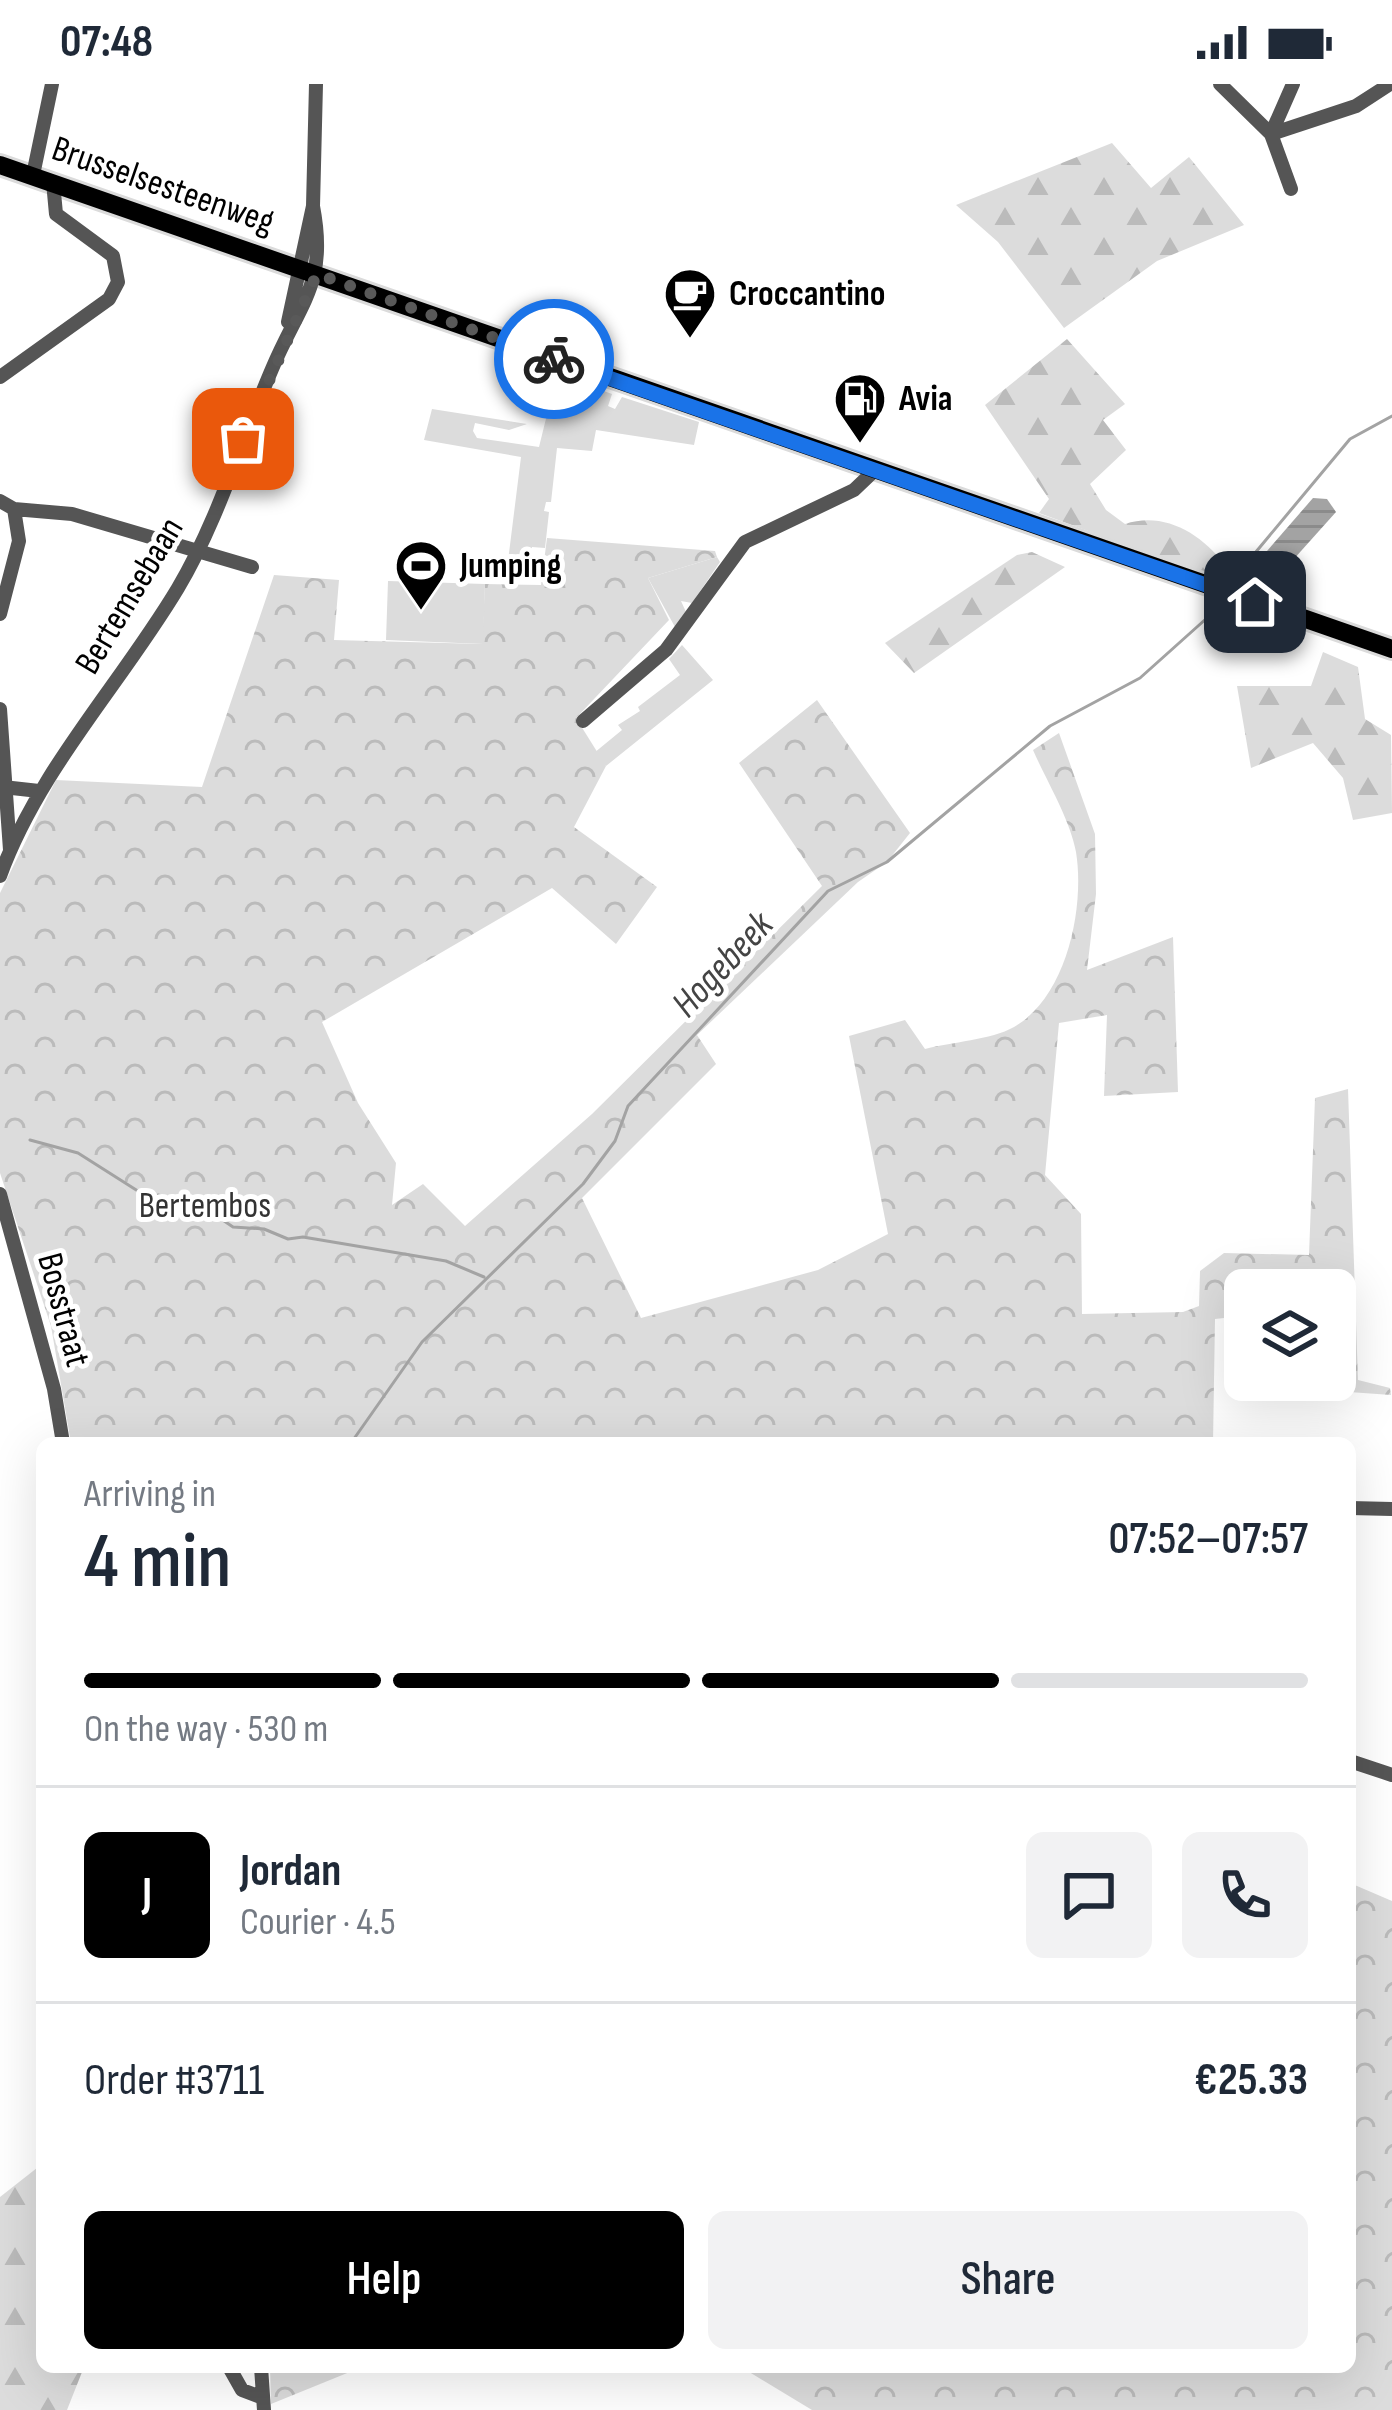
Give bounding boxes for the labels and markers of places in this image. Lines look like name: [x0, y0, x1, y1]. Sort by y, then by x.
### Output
cafe icon: Croccantino: [662, 266, 718, 340]
place label: Croccantino: [729, 273, 886, 316]
fuel station icon: Avia: [832, 371, 888, 445]
place label: Avia: [898, 378, 952, 421]
pin: [192, 388, 294, 490]
sports icon: Jumping: [393, 538, 449, 612]
place label: Jumping: [459, 545, 562, 588]
pin: [1204, 551, 1306, 653]

